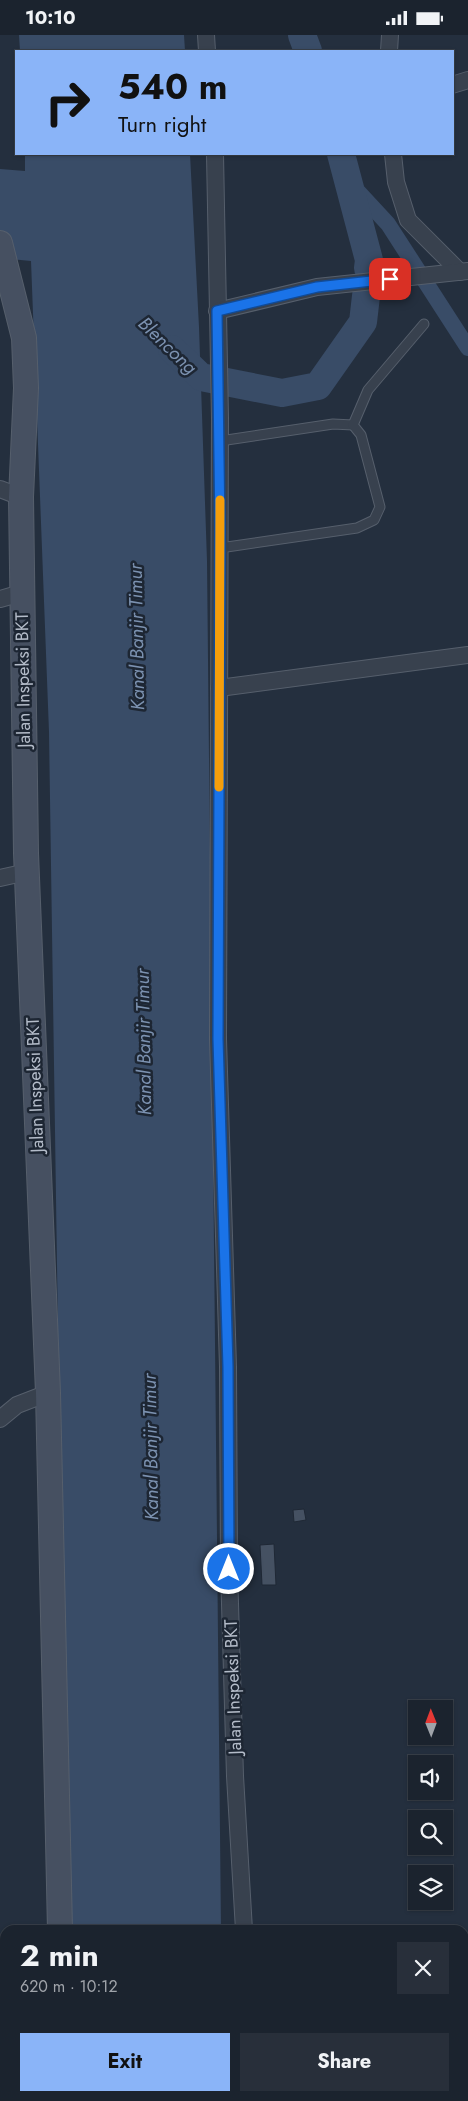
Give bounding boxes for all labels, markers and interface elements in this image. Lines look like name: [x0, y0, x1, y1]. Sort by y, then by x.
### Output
text: 10:10: [25, 4, 76, 31]
text: 540 m: [118, 62, 227, 112]
icon: right: [35, 70, 100, 135]
text: Turn right: [118, 108, 206, 140]
pin: [369, 258, 411, 300]
icon: arrive: [376, 265, 404, 293]
water label: Blencong: [132, 310, 204, 381]
water label: Kanal Banjir Timur: [122, 562, 151, 711]
street label: Jalan Inspeksi BKT: [9, 611, 37, 750]
water label: Kanal Banjir Timur: [129, 967, 158, 1116]
street label: Jalan Inspeksi BKT: [20, 1016, 50, 1155]
water label: Kanal Banjir Timur: [136, 1372, 165, 1521]
position arrow: [202, 1542, 254, 1594]
street label: Jalan Inspeksi BKT: [218, 1618, 248, 1757]
north arrow: [408, 1700, 452, 1745]
map controls: [408, 1700, 453, 1910]
button: sound: [408, 1755, 453, 1800]
button: search: [408, 1810, 453, 1855]
button: layers: [408, 1865, 453, 1910]
text: 2 min: [20, 1934, 99, 1977]
button: close: [397, 1942, 449, 1994]
text: 620 m · 10:12: [20, 1975, 118, 1998]
button: Exit: [20, 2033, 230, 2091]
button: Share: [240, 2033, 449, 2091]

